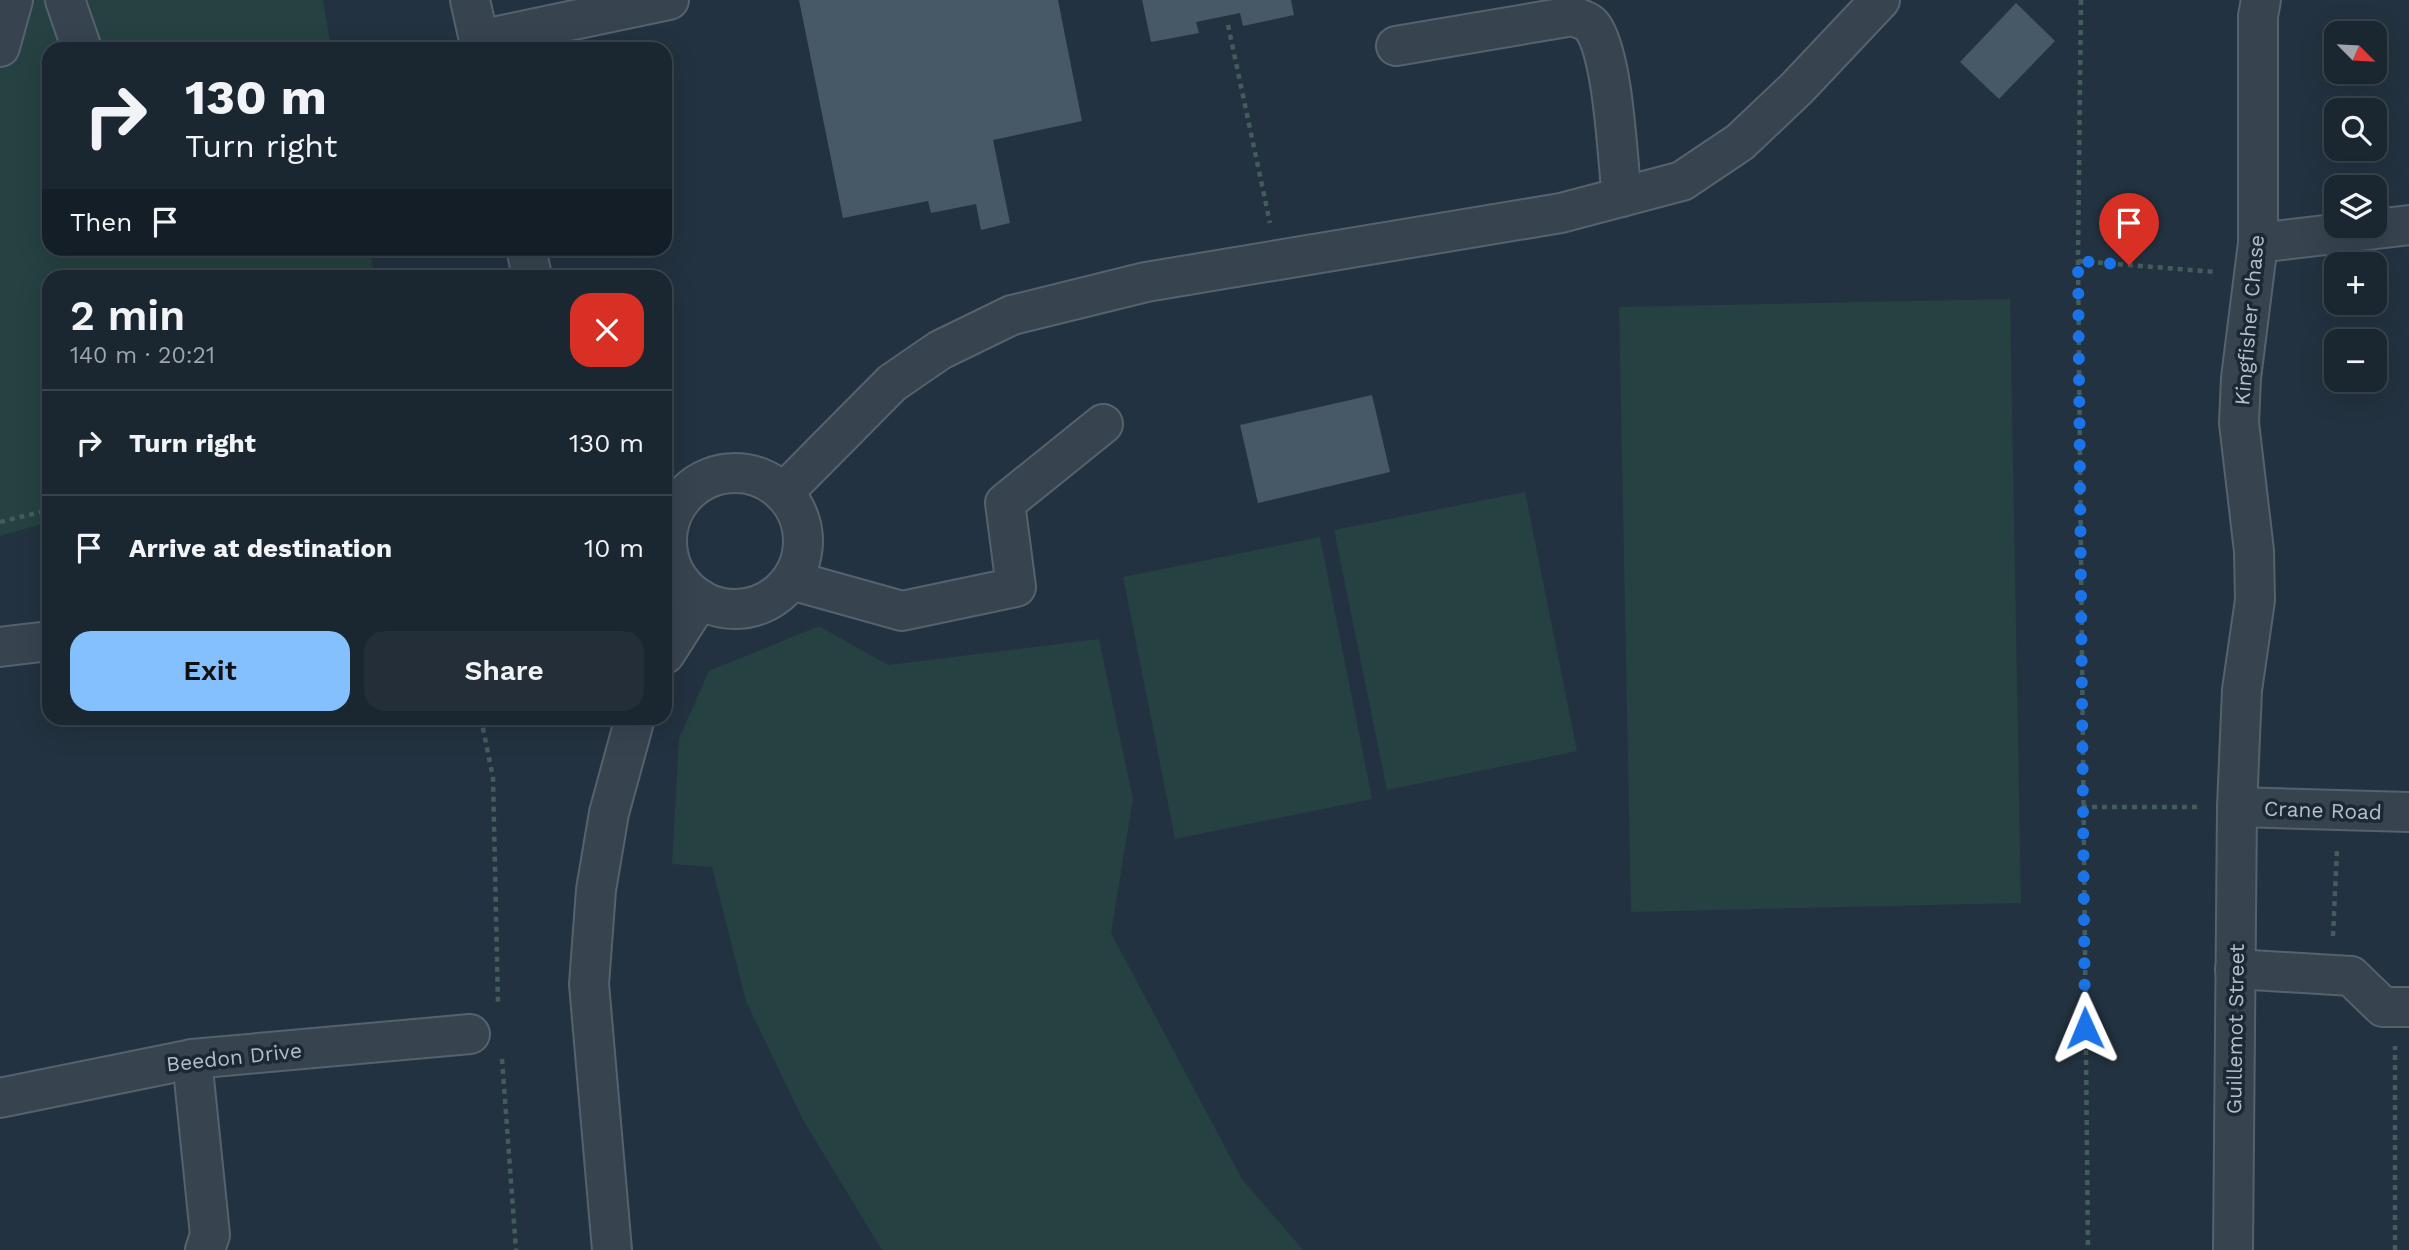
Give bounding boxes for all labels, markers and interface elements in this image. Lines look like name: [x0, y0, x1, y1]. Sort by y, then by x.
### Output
north arrow: [2324, 21, 2387, 84]
map controls: [2324, 21, 2387, 392]
text: 130 m: [185, 68, 327, 126]
icon: right: [70, 70, 161, 161]
button: search: [2324, 98, 2387, 161]
text: Turn right: [185, 127, 337, 165]
button: layers: [2324, 175, 2387, 238]
pin: [2099, 193, 2159, 265]
icon: arrive: [146, 203, 184, 241]
icon: arrive: [2110, 204, 2148, 242]
text: Then: [70, 207, 132, 237]
street label: Kingfisher Chase: [2229, 234, 2269, 406]
button: +: [2324, 252, 2387, 315]
text: 2 min: [70, 291, 185, 340]
button: close: [570, 293, 644, 367]
button: −: [2324, 329, 2387, 392]
text: 140 m · 20:21: [70, 342, 215, 369]
icon: right: [70, 424, 108, 462]
text: Turn right: [129, 428, 256, 458]
text: 130 m: [569, 428, 644, 458]
icon: arrive: [70, 529, 108, 567]
text: Arrive at destination: [129, 533, 392, 563]
text: 10 m: [584, 533, 644, 563]
button: Exit: [70, 631, 350, 711]
button: Share: [364, 631, 644, 711]
street label: Crane Road: [2264, 795, 2382, 825]
street label: Guillemot Street: [2221, 943, 2249, 1114]
position arrow: [2048, 991, 2122, 1065]
street label: Beedon Drive: [165, 1037, 303, 1077]

